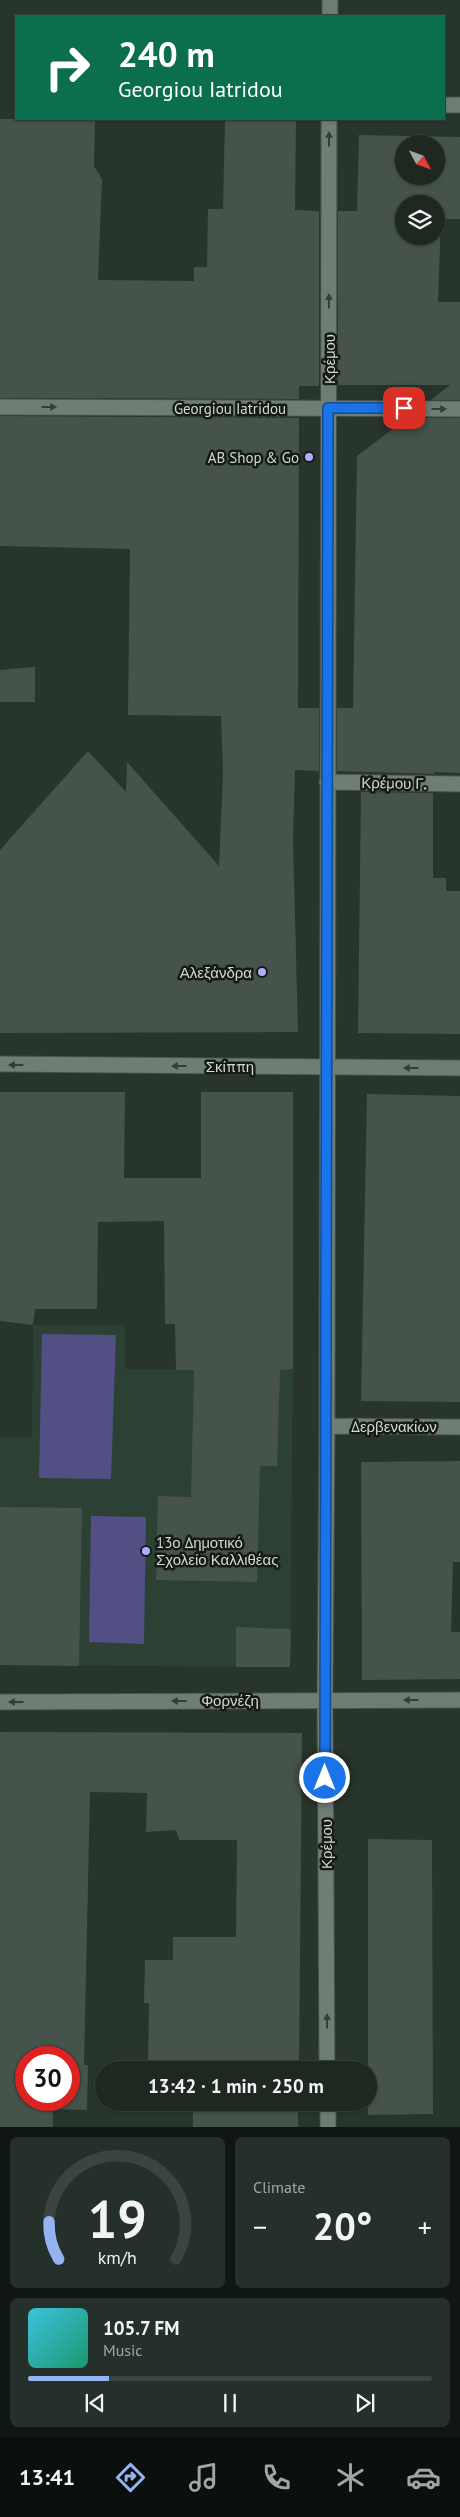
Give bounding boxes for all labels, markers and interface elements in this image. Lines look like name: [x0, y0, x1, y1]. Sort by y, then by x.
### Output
text: 240 m: [118, 31, 215, 77]
icon: right: [35, 35, 100, 100]
text: Georgiou Iatridou: [118, 75, 283, 103]
one-way arrow: [325, 131, 333, 147]
north arrow: [395, 135, 445, 185]
map controls: [395, 135, 445, 245]
button: layers: [395, 195, 445, 245]
one-way arrow: [325, 293, 333, 309]
street label: Κρέμου: [320, 334, 339, 384]
pin: [383, 387, 425, 429]
icon: arrive: [390, 394, 418, 422]
street label: Georgiou Iatridou: [174, 399, 286, 418]
one-way arrow: [41, 403, 57, 411]
one-way arrow: [431, 405, 447, 413]
place label: AB Shop & Go: [208, 448, 299, 467]
marker: AB Shop & Go: [303, 451, 315, 463]
street label: Κρέμου Γ.: [361, 773, 427, 793]
place label: Αλεξάνδρα: [180, 963, 252, 982]
marker: Αλεξάνδρα: [256, 966, 268, 978]
street label: Σκίππη: [206, 1057, 254, 1076]
one-way arrow: [8, 1060, 24, 1068]
one-way arrow: [171, 1062, 187, 1070]
one-way arrow: [403, 1064, 419, 1072]
street label: Δερβενακίων: [351, 1417, 437, 1436]
place label: 13ο Δημοτικό Σχολείο Καλλιθέας: [156, 1533, 278, 1569]
marker: 13ο Δημοτικό Σχολείο Καλλιθέας: [140, 1545, 152, 1557]
street label: Φορνέζη: [201, 1691, 259, 1710]
one-way arrow: [403, 1696, 419, 1704]
one-way arrow: [171, 1697, 187, 1705]
one-way arrow: [8, 1698, 24, 1706]
position arrow: [298, 1751, 350, 1803]
street label: Κρέμου: [317, 1819, 336, 1869]
one-way arrow: [323, 2013, 331, 2029]
speed limit sign: 30: [15, 2046, 80, 2111]
text: 13:42 · 1 min · 250 m: [148, 2074, 324, 2098]
text: Climate: [253, 2177, 305, 2197]
text: 19: [88, 2185, 147, 2252]
text: 20°: [313, 2201, 372, 2250]
text: −: [253, 2208, 267, 2245]
text: +: [418, 2208, 432, 2245]
text: km/h: [98, 2246, 137, 2269]
text: 105.7 FM: [103, 2316, 179, 2340]
text: Music: [103, 2340, 143, 2360]
icon: previous: [81, 2389, 109, 2417]
icon: pause: [216, 2389, 244, 2417]
icon: next: [351, 2389, 379, 2417]
icon: directions: [113, 2460, 148, 2495]
icon: music: [186, 2460, 221, 2495]
icon: phone: [259, 2460, 294, 2495]
icon: climate: [333, 2460, 368, 2495]
icon: car: [406, 2460, 441, 2495]
text: 13:41: [19, 2463, 75, 2491]

